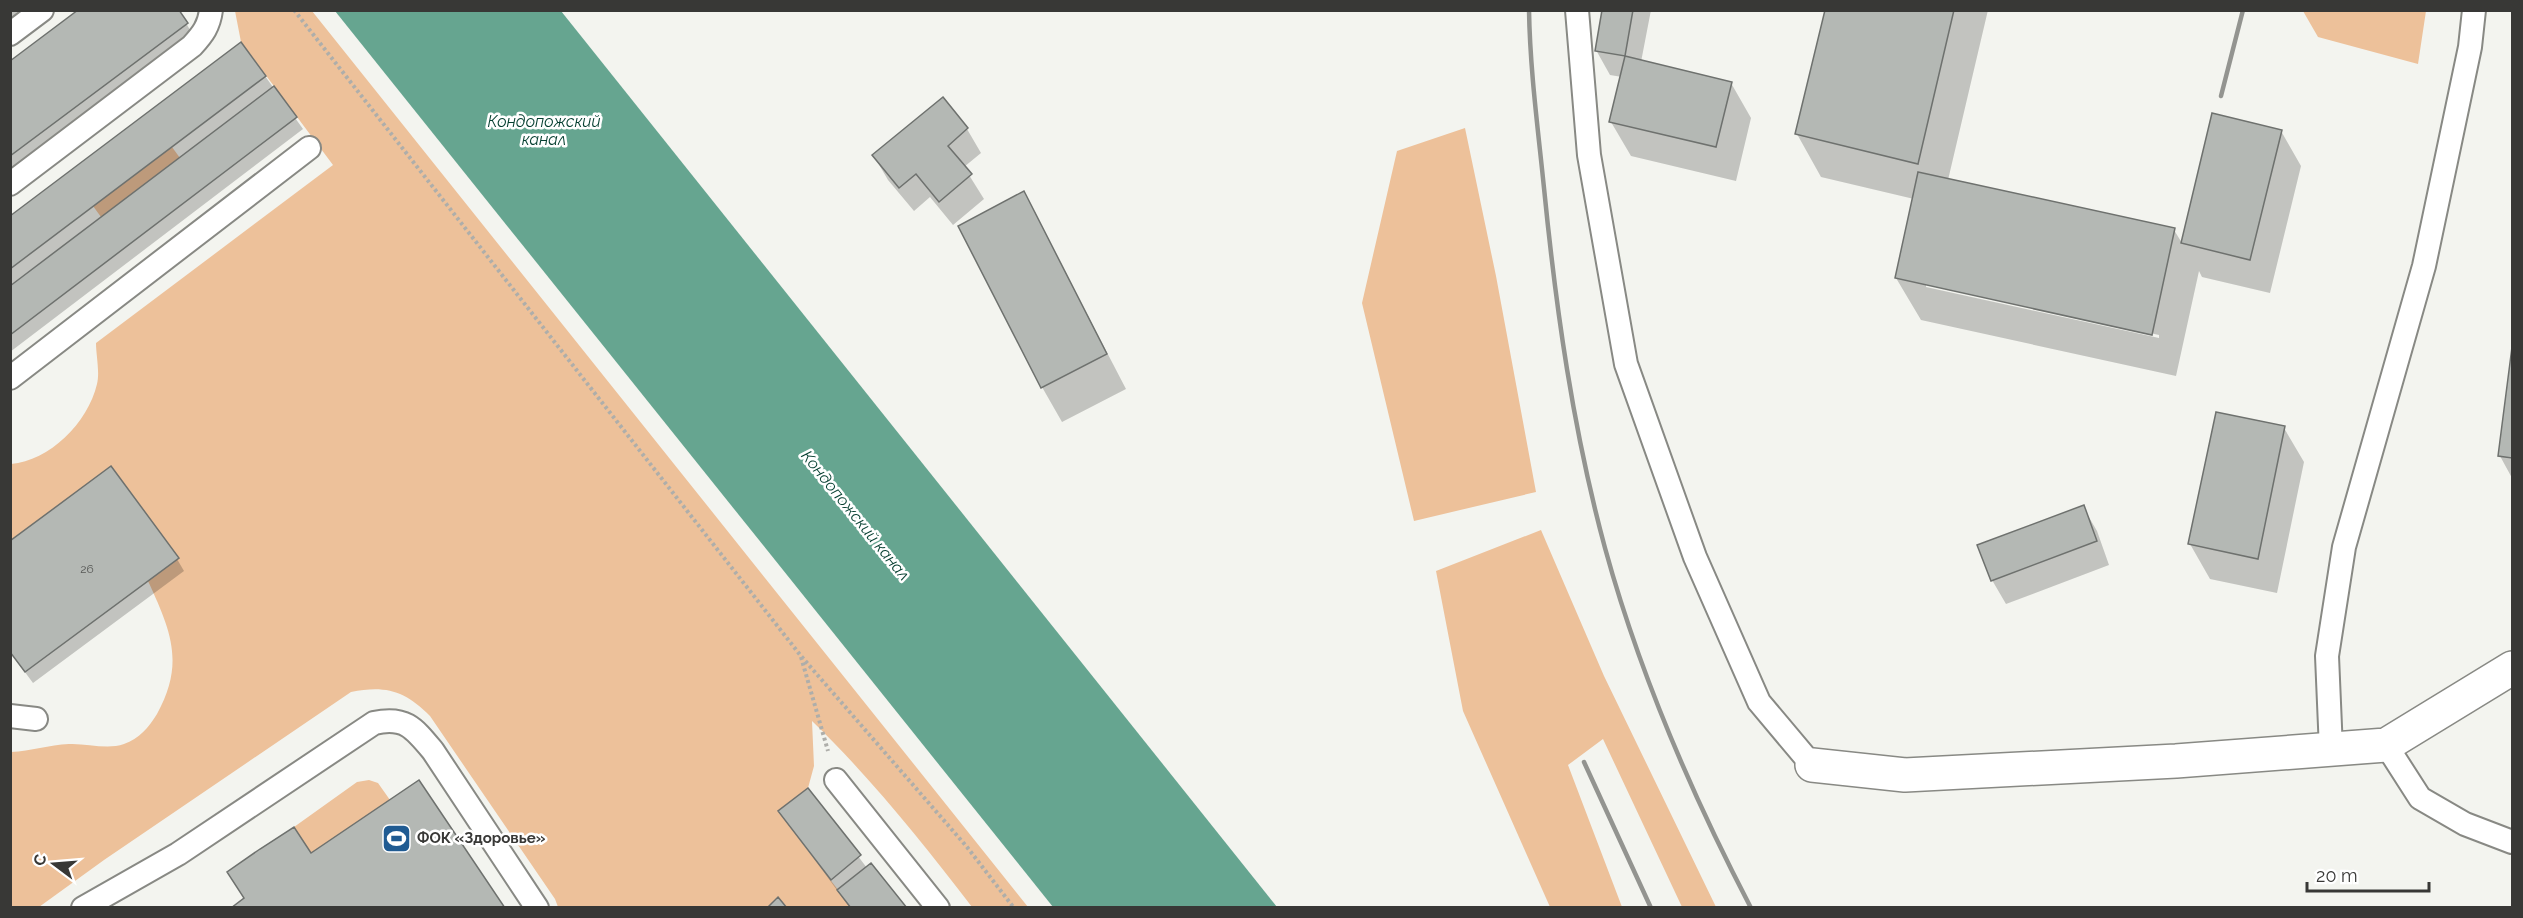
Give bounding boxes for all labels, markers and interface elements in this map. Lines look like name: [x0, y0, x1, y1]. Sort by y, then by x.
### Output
water label: Кондопожский канал: [487, 112, 601, 149]
water label: Кондопожский канал: [797, 446, 914, 584]
house number: 26: [80, 562, 94, 576]
sports icon: ФОК «Здоровье»: [380, 822, 412, 854]
place label: ФОК «Здоровье»: [417, 829, 546, 847]
north arrow: [24, 834, 84, 894]
text: С: [29, 852, 51, 868]
scale bar: [2307, 855, 2428, 893]
text: 20 m: [2316, 865, 2358, 886]

